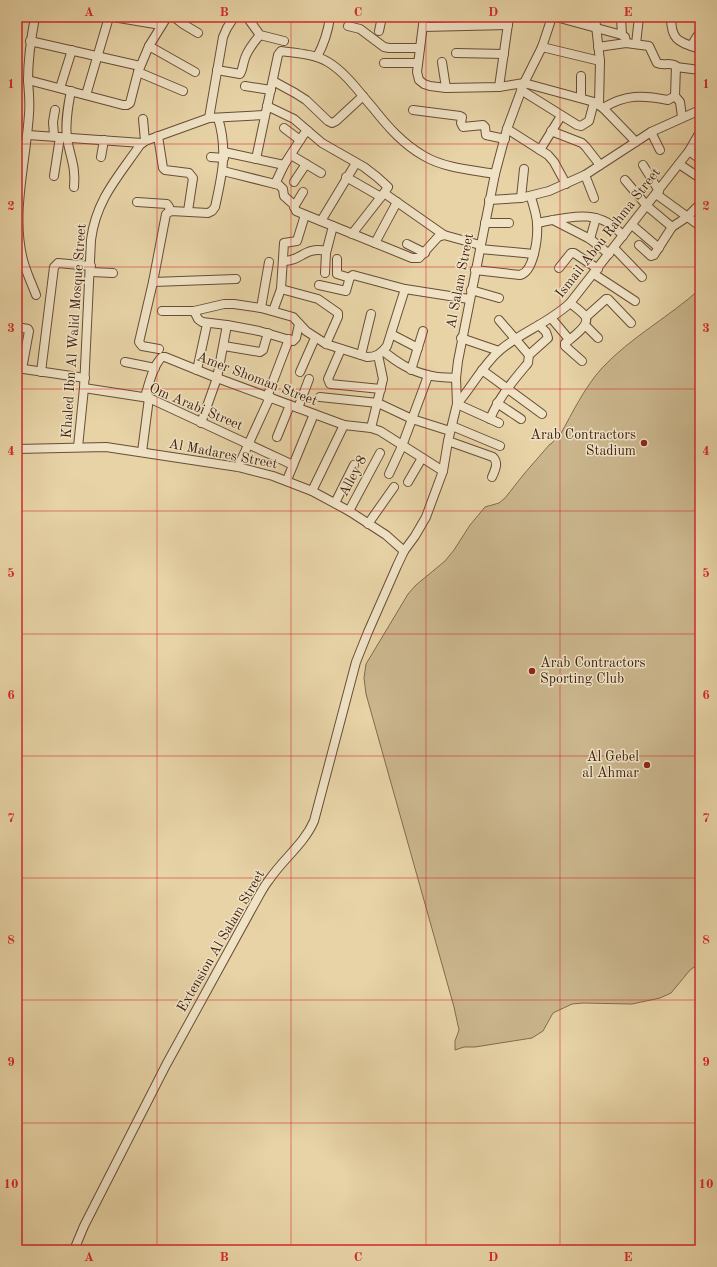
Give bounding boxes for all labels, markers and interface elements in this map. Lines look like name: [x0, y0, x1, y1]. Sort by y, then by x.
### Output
text: A: [84, 6, 94, 19]
text: B: [219, 6, 229, 19]
text: C: [354, 6, 362, 19]
text: D: [488, 6, 498, 19]
text: E: [624, 6, 633, 19]
text: 1: [7, 78, 15, 91]
text: 1: [702, 78, 710, 91]
street label: Ismail Abou Rahma Street: [553, 165, 663, 301]
text: 2: [7, 200, 15, 213]
text: 2: [702, 200, 710, 213]
street label: Khaled Ibn Al Walid Mosque Street: [60, 223, 89, 439]
street label: Al Salam Street: [444, 232, 476, 330]
text: 3: [7, 322, 15, 335]
text: 3: [702, 322, 710, 335]
street label: Amer Shoman Street: [195, 350, 319, 408]
street label: Om Arabi Street: [147, 381, 245, 433]
place label: Arab Contractors Stadium: [530, 428, 636, 458]
street label: Al Madares Street: [167, 437, 279, 471]
marker: Arab Contractors Stadium: [639, 438, 649, 448]
text: 4: [7, 445, 15, 458]
text: 4: [702, 445, 710, 458]
street label: Alley 8: [336, 453, 370, 499]
text: 5: [7, 567, 15, 580]
text: 5: [702, 567, 710, 580]
place label: Arab Contractors Sporting Club: [540, 656, 646, 686]
marker: Arab Contractors Sporting Club: [527, 666, 537, 676]
text: 6: [7, 689, 15, 702]
text: 6: [702, 689, 710, 702]
place label: Al Gebel al Ahmar: [582, 750, 639, 780]
marker: Al Gebel al Ahmar: [642, 760, 652, 770]
text: 7: [7, 812, 15, 825]
text: 7: [702, 812, 710, 825]
street label: Extension Al Salam Street: [175, 868, 267, 1014]
text: 8: [7, 934, 15, 947]
text: 8: [702, 934, 710, 947]
text: 9: [7, 1056, 15, 1069]
text: 9: [702, 1056, 710, 1069]
text: 10: [3, 1178, 19, 1191]
text: 10: [698, 1178, 714, 1191]
text: A: [84, 1251, 94, 1264]
text: B: [219, 1251, 229, 1264]
text: C: [354, 1251, 362, 1264]
text: D: [488, 1251, 498, 1264]
text: E: [624, 1251, 633, 1264]

